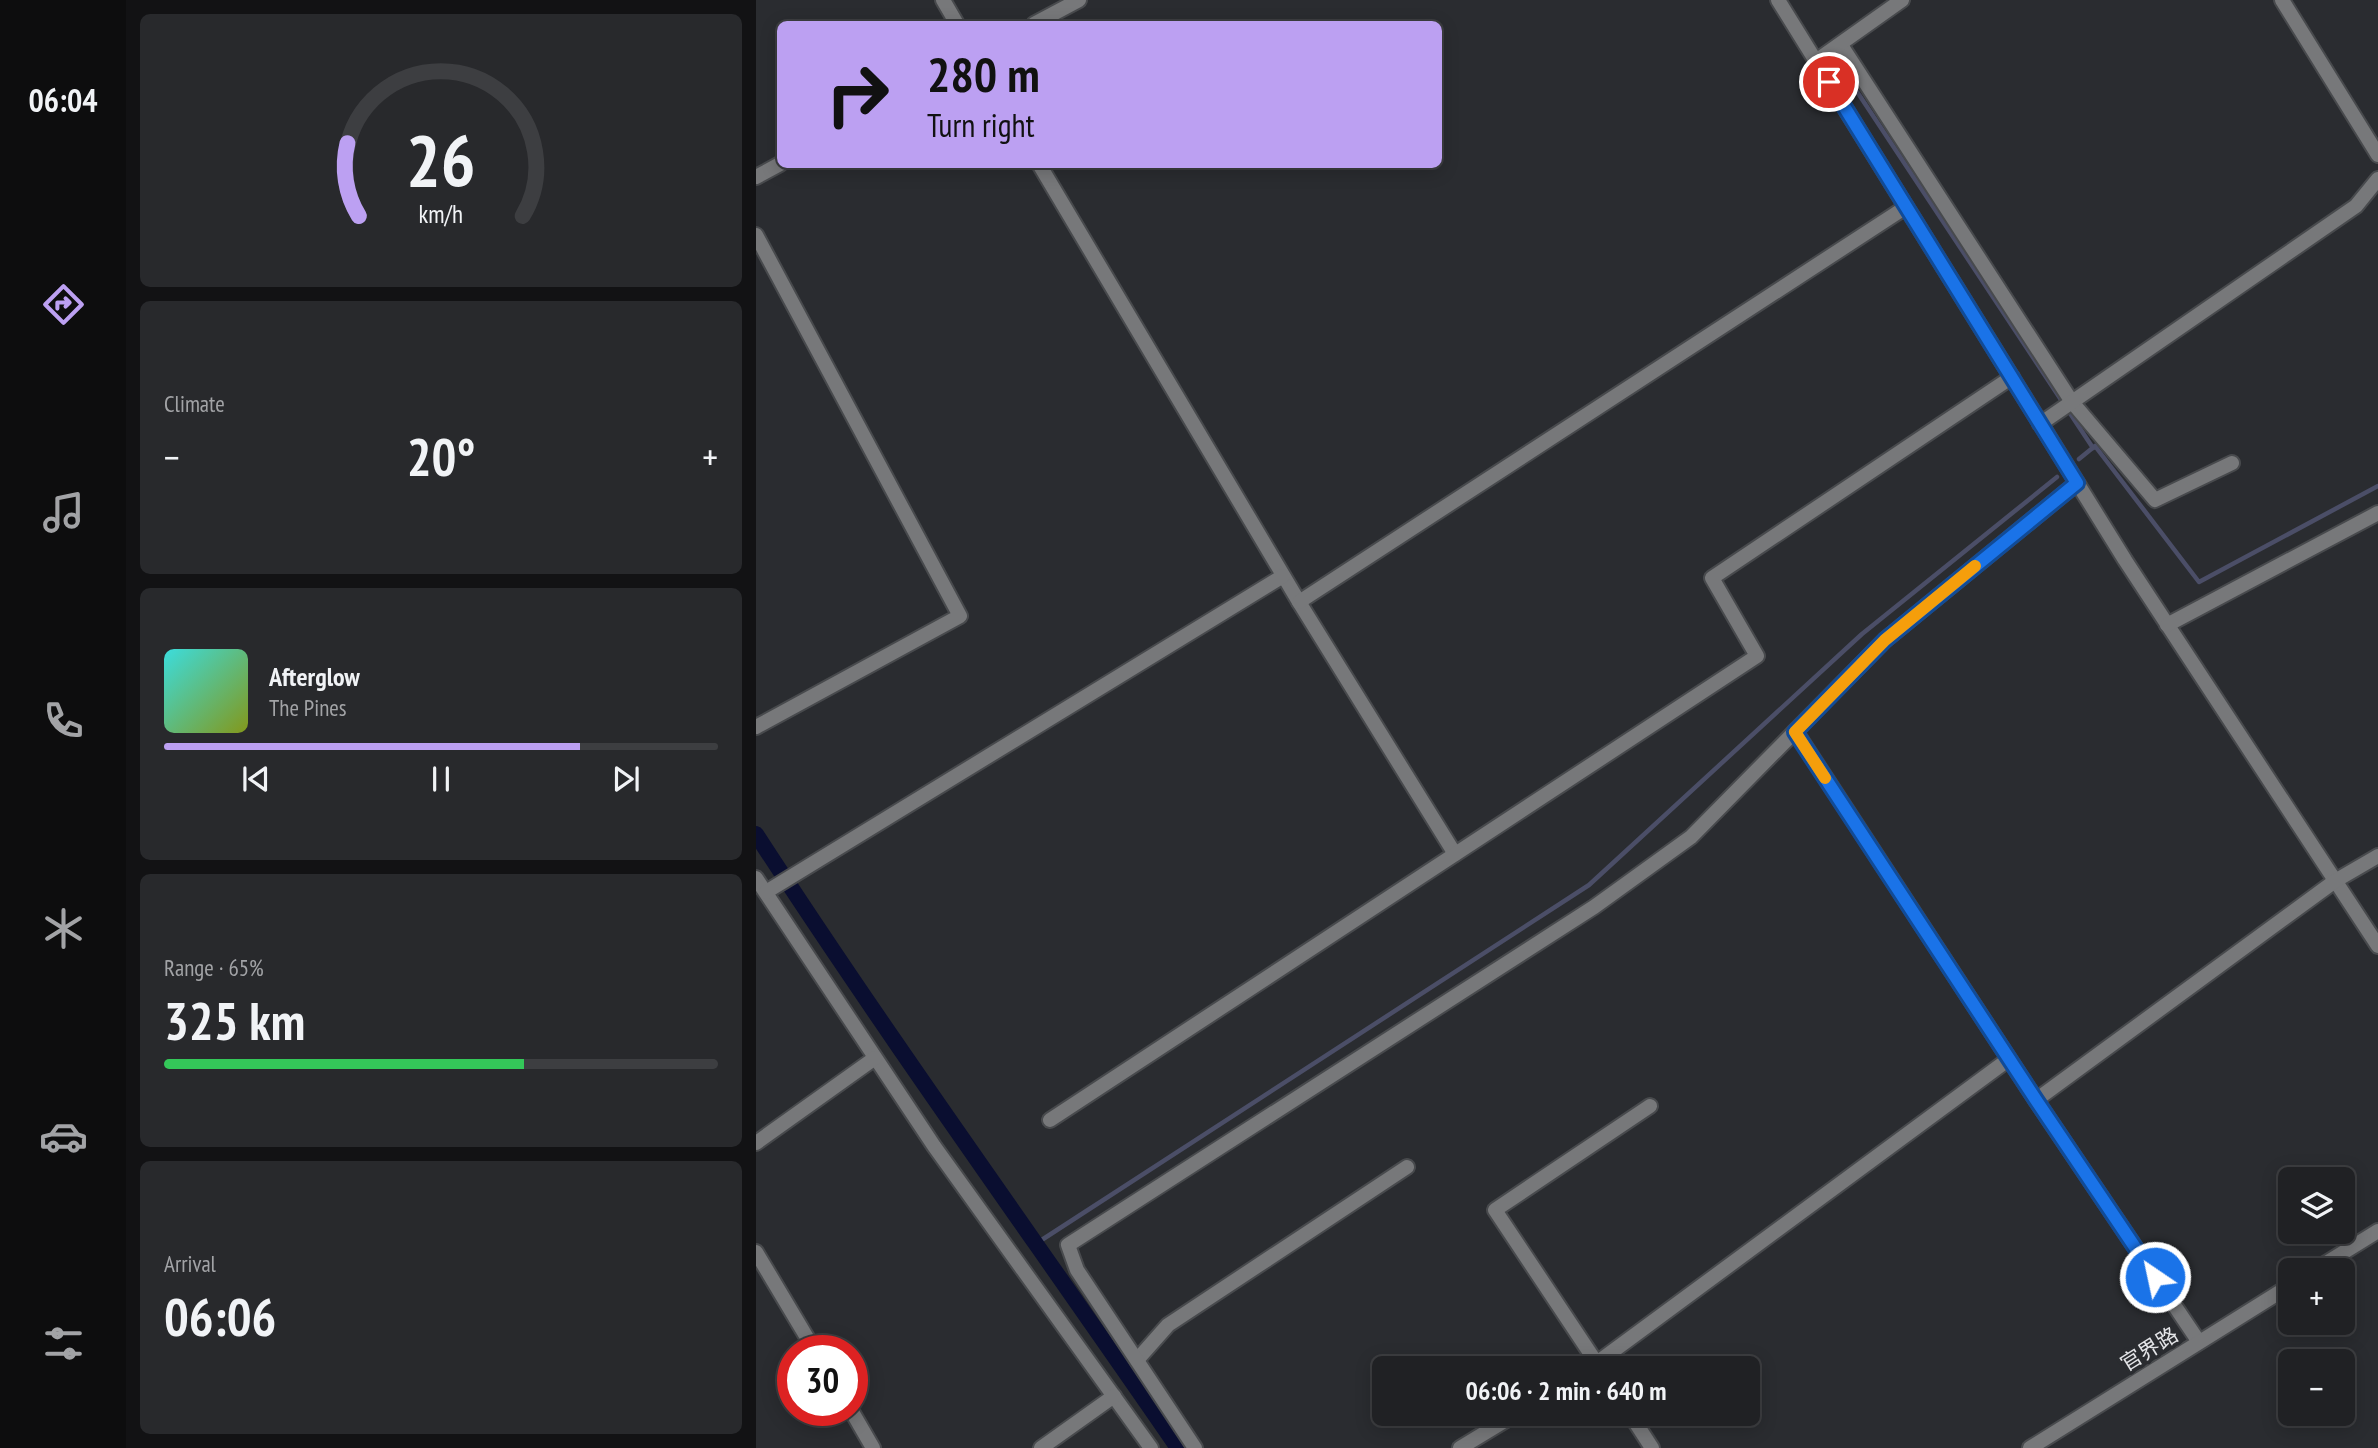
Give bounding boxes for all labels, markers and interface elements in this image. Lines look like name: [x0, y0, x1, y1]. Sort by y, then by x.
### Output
text: 280 m: [927, 42, 1040, 106]
icon: right: [812, 49, 903, 140]
pin: [1799, 52, 1859, 112]
icon: arrive: [1810, 63, 1848, 101]
text: 06:04: [28, 79, 98, 121]
text: Turn right: [927, 104, 1035, 146]
text: 26: [406, 113, 476, 207]
text: km/h: [419, 198, 463, 230]
icon: directions: [39, 280, 88, 329]
text: Climate: [164, 389, 225, 418]
text: 20°: [407, 423, 475, 490]
text: −: [164, 432, 180, 481]
text: +: [702, 432, 718, 481]
icon: music: [39, 488, 88, 537]
text: Afterglow: [269, 660, 360, 693]
text: The Pines: [269, 693, 347, 722]
icon: phone: [39, 696, 88, 745]
icon: previous: [237, 760, 275, 798]
icon: pause: [422, 760, 460, 798]
icon: next: [607, 760, 645, 798]
icon: climate: [39, 904, 88, 953]
text: Range · 65%: [164, 953, 264, 982]
text: 325 km: [164, 987, 305, 1054]
icon: car: [39, 1112, 88, 1161]
map controls: [2278, 1167, 2355, 1426]
button: layers: [2278, 1167, 2355, 1244]
position arrow: [2118, 1240, 2192, 1314]
text: Arrival: [164, 1249, 216, 1278]
button: +: [2278, 1258, 2355, 1335]
text: 06:06: [164, 1283, 276, 1350]
icon: filters: [39, 1319, 88, 1368]
street label: 官界路: [2115, 1321, 2183, 1377]
speed limit sign: 30: [777, 1335, 868, 1426]
button: −: [2278, 1349, 2355, 1426]
text: 06:06 · 2 min · 640 m: [1466, 1374, 1666, 1407]

